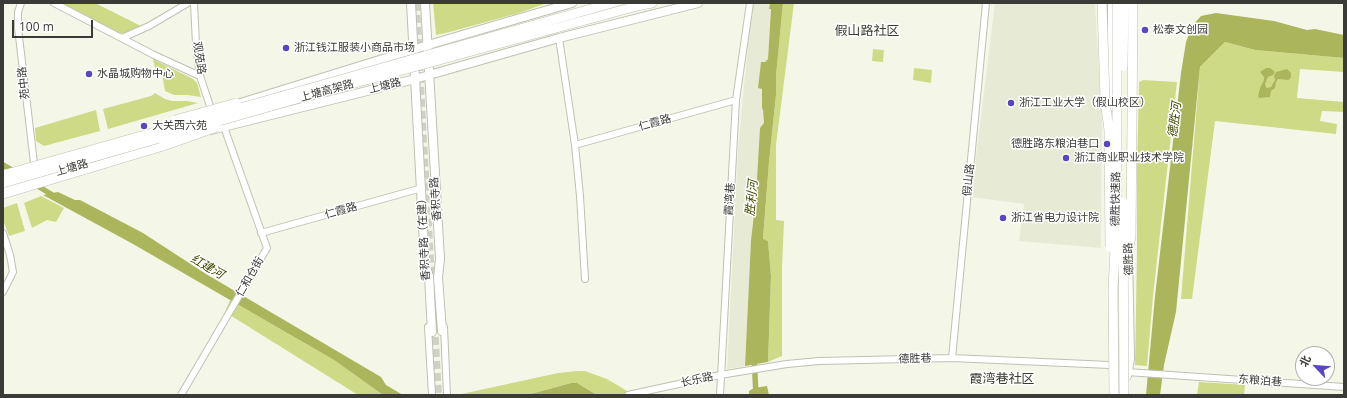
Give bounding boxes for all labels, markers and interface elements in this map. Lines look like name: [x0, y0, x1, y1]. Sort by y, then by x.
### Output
scale bar: [14, 12, 95, 38]
text: 100 m: [19, 18, 54, 35]
district label: 假山路社区: [835, 23, 899, 39]
place label: 松泰文创园: [1153, 23, 1208, 37]
marker: 松泰文创园: [1140, 25, 1150, 35]
street label: 观苑路: [190, 41, 208, 75]
place label: 浙江钱江服装小商品市场: [294, 41, 415, 55]
marker: 浙江钱江服装小商品市场: [281, 43, 291, 53]
street label: 苑中路: [16, 66, 32, 100]
place label: 水晶城购物中心: [97, 67, 174, 81]
marker: 水晶城购物中心: [84, 69, 94, 79]
street label: 上塘路: [367, 76, 403, 96]
street label: 上塘高架路: [299, 78, 355, 104]
place label: 浙江工业大学（假山校区）: [1019, 96, 1151, 110]
marker: 浙江工业大学（假山校区）: [1006, 98, 1016, 108]
water label: 德胜河: [1166, 101, 1184, 139]
street label: 仁霞路: [637, 112, 673, 134]
place label: 大关西六苑: [152, 119, 207, 133]
marker: 大关西六苑: [139, 121, 149, 131]
place label: 德胜路东粮泊巷口: [1011, 137, 1099, 151]
marker: 德胜路东粮泊巷口: [1102, 139, 1112, 149]
place label: 浙江商业职业技术学院: [1074, 151, 1184, 165]
marker: 浙江商业职业技术学院: [1061, 153, 1071, 163]
street label: 上塘路: [54, 157, 90, 179]
street label: 假山路: [961, 163, 977, 197]
street label: 德胜快速路: [1109, 171, 1123, 227]
street label: 香积寺路: [428, 177, 444, 221]
water label: 胜利河: [743, 179, 761, 217]
street label: 霞湾巷: [723, 182, 737, 216]
street label: 香积寺路（在建）: [415, 193, 433, 281]
street label: 仁霞路: [323, 200, 359, 222]
place label: 浙江省电力设计院: [1011, 211, 1099, 225]
marker: 浙江省电力设计院: [998, 213, 1008, 223]
street label: 德胜路: [1122, 242, 1136, 276]
water label: 红建河: [188, 252, 226, 282]
street label: 仁和仓街: [233, 255, 267, 299]
north arrow: [1295, 346, 1335, 386]
street label: 德胜巷: [898, 352, 932, 366]
text: 北: [1296, 353, 1314, 369]
street label: 长乐路: [679, 370, 715, 390]
district label: 霞湾巷社区: [970, 371, 1034, 387]
street label: 东粮泊巷: [1238, 373, 1282, 389]

